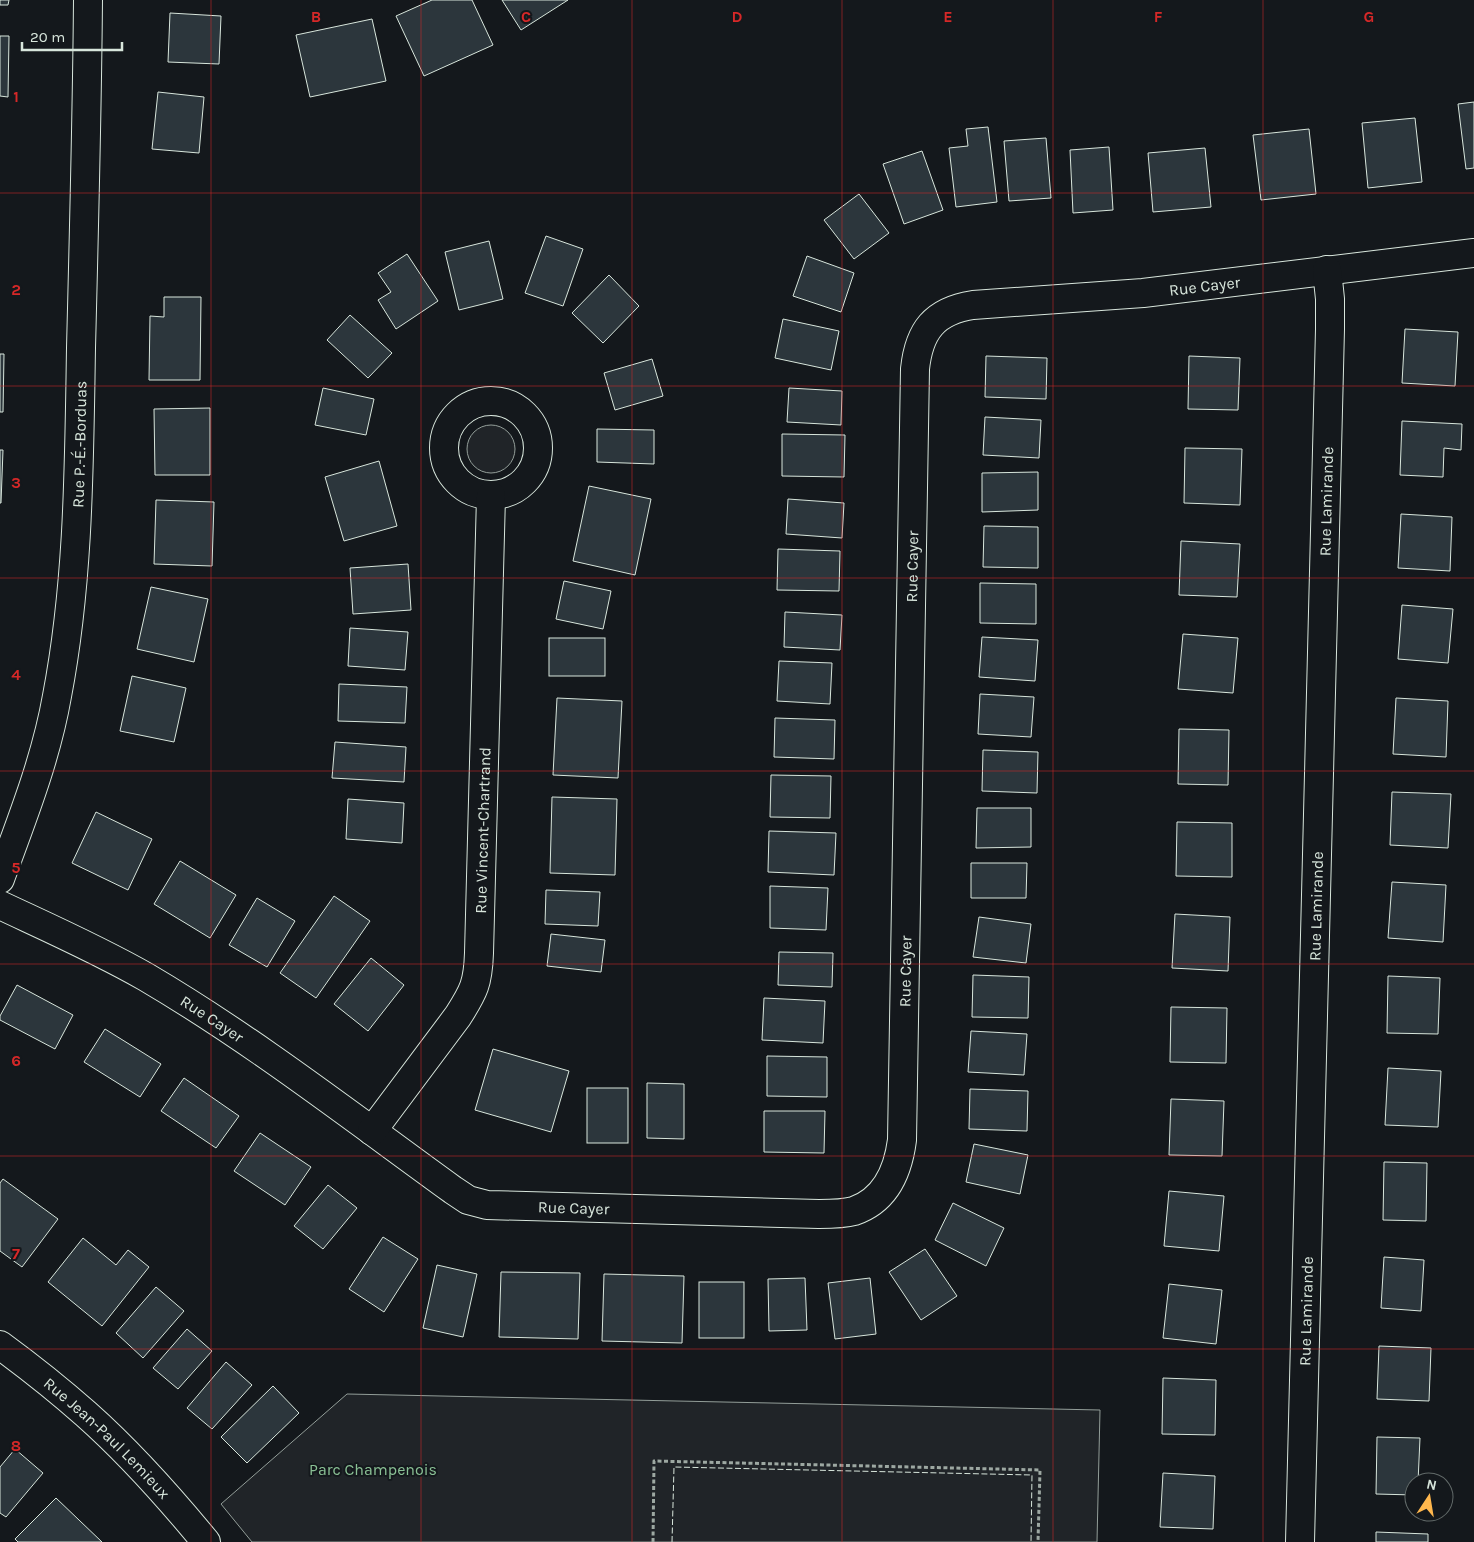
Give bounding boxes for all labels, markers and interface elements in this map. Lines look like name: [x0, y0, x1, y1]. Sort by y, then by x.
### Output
text: B: [311, 7, 321, 26]
text: C: [521, 7, 531, 26]
text: D: [732, 7, 743, 26]
text: E: [943, 7, 953, 26]
text: F: [1154, 7, 1163, 26]
text: G: [1364, 7, 1374, 26]
scale bar: [22, 20, 122, 52]
text: 20 m: [30, 28, 65, 46]
text: 1: [13, 87, 19, 106]
street label: Rue Cayer: [1168, 272, 1241, 299]
text: 2: [11, 280, 21, 299]
street label: Rue P.-É.-Borduas: [68, 381, 90, 508]
street label: Rue Lamirande: [1315, 446, 1337, 556]
text: 3: [11, 473, 21, 492]
street label: Rue Cayer: [902, 530, 922, 602]
text: 4: [11, 665, 21, 684]
street label: Rue Vincent-Chartrand: [471, 747, 494, 914]
street label: Rue Lamirande: [1305, 851, 1327, 961]
text: 5: [11, 858, 21, 877]
street label: Rue Cayer: [895, 935, 915, 1007]
street label: Rue Cayer: [177, 991, 248, 1046]
text: 6: [11, 1051, 21, 1070]
street label: Rue Cayer: [538, 1197, 610, 1218]
text: 7: [12, 1244, 20, 1263]
street label: Rue Lamirande: [1295, 1256, 1317, 1366]
street label: Rue Jean-Paul Lemieux: [40, 1373, 174, 1502]
text: 8: [11, 1436, 21, 1455]
park label: Parc Champenois: [309, 1460, 437, 1479]
north arrow: [1404, 1472, 1454, 1522]
text: N: [1425, 1475, 1438, 1494]

